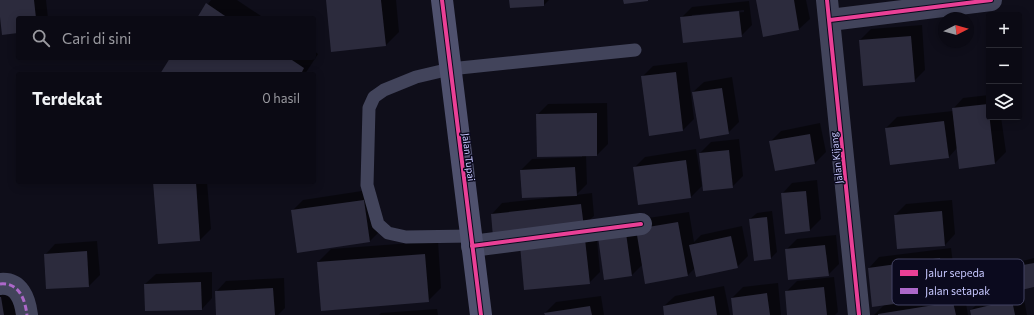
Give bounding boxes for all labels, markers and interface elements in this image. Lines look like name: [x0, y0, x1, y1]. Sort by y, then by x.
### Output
north arrow: [938, 12, 974, 48]
map controls: [986, 12, 1022, 120]
button: +: [986, 12, 1022, 48]
search box: [16, 16, 316, 60]
icon: search: [30, 27, 52, 49]
text: Cari di sini: [62, 29, 131, 47]
button: −: [986, 48, 1022, 84]
button: layers: [986, 84, 1022, 120]
text: Terdekat: [32, 88, 102, 109]
text: 0 hasil: [262, 90, 300, 106]
street label: Jalan Kijang: [827, 131, 845, 184]
street label: Jalan Tupai: [460, 132, 478, 182]
legend: [892, 259, 1024, 305]
text: Jalur sepeda: [925, 266, 985, 280]
text: Jalan setapak: [925, 284, 990, 298]

